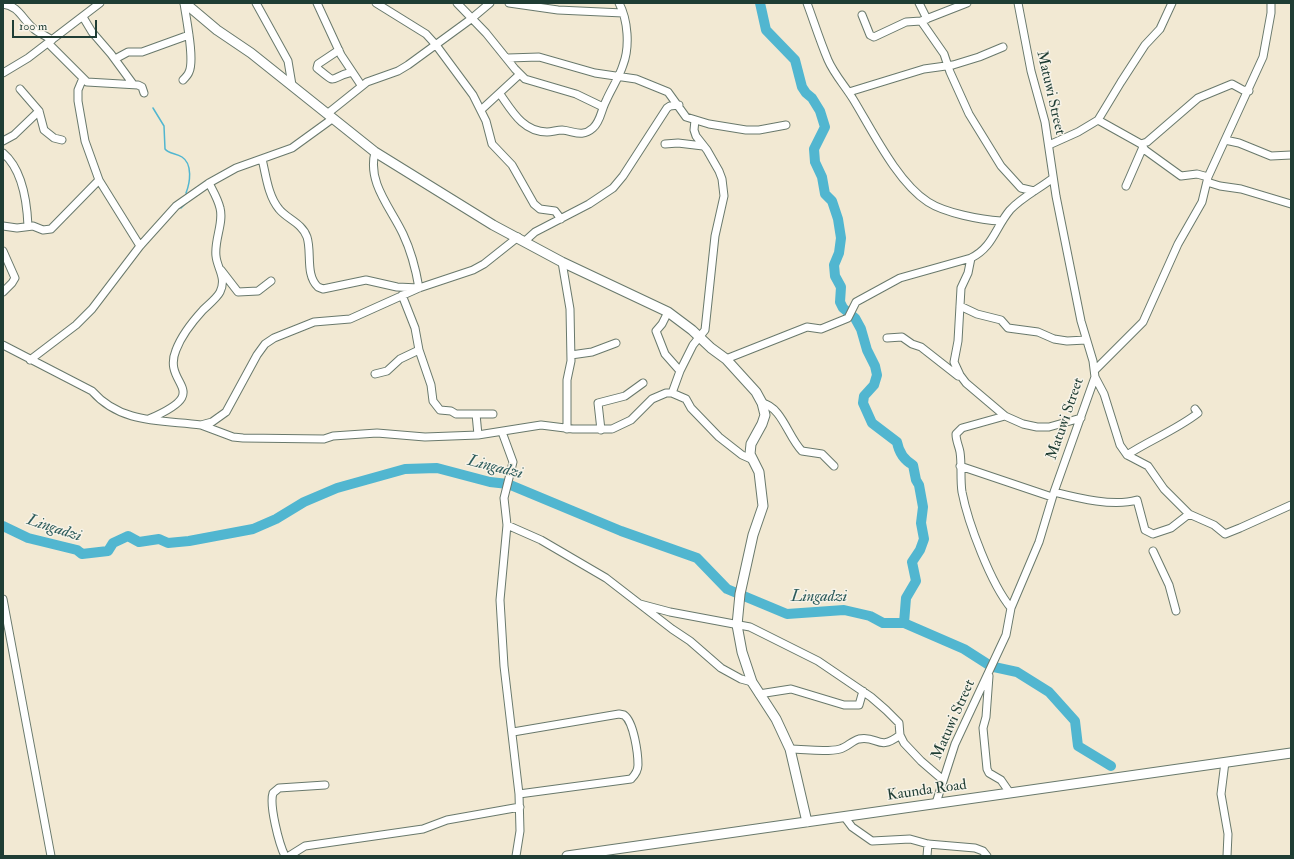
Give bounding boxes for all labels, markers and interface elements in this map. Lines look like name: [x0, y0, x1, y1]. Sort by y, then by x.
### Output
scale bar: [14, 12, 99, 38]
text: 100 m: [19, 19, 47, 34]
street label: Matuwi Street: [1032, 49, 1068, 137]
street label: Matuwi Street: [1044, 376, 1088, 462]
water label: Lingadzi: [465, 452, 525, 484]
water label: Lingadzi: [24, 511, 84, 547]
water label: Lingadzi: [791, 588, 847, 608]
street label: Matuwi Street: [928, 677, 980, 763]
street label: Kaunda Road: [886, 777, 968, 805]

